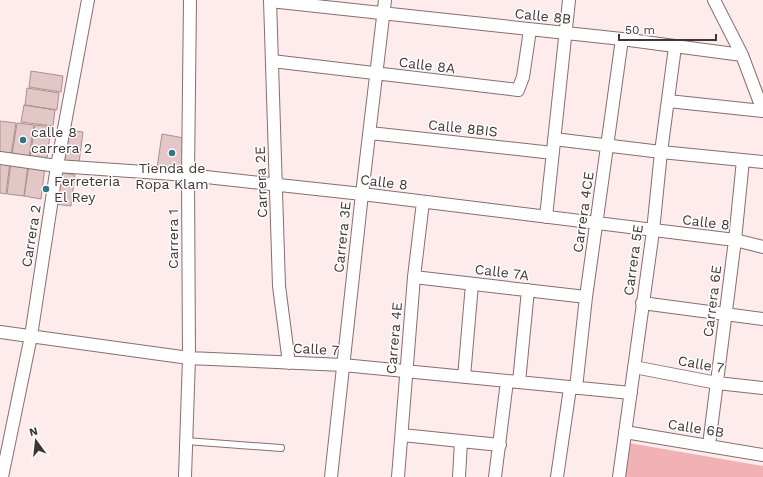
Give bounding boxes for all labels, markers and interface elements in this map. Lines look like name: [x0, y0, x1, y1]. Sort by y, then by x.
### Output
street label: Calle 8B: [514, 5, 572, 27]
scale bar: [619, 16, 716, 42]
text: 50 m: [625, 23, 655, 37]
street label: Calle 8A: [398, 54, 456, 76]
street label: Calle 8BIS: [427, 116, 499, 140]
place label: calle 8 carrera 2: [31, 124, 92, 156]
marker: calle 8 carrera 2: [18, 135, 28, 145]
street label: Carrera 2E: [252, 146, 270, 218]
marker: Tienda de Ropa Klam: [167, 148, 177, 158]
place label: Tienda de Ropa Klam: [135, 160, 209, 192]
street label: Carrera 4CE: [569, 170, 597, 254]
street label: Calle 8: [359, 171, 409, 193]
place label: Ferreteria El Rey: [54, 173, 120, 205]
marker: Ferreteria El Rey: [41, 184, 51, 194]
street label: Carrera 3E: [330, 200, 354, 274]
street label: Carrera 2: [18, 204, 44, 268]
street label: Carrera 1: [165, 209, 181, 269]
street label: Calle 8: [681, 211, 731, 233]
street label: Carrera 5E: [620, 223, 646, 297]
street label: Calle 7A: [474, 261, 530, 283]
street label: Carrera 6E: [700, 264, 724, 338]
street label: Carrera 4E: [383, 301, 405, 375]
street label: Calle 7: [292, 340, 340, 358]
street label: Calle 7: [677, 352, 725, 376]
street label: Calle 6B: [667, 416, 725, 440]
north arrow: [16, 421, 56, 461]
text: N: [28, 424, 39, 439]

